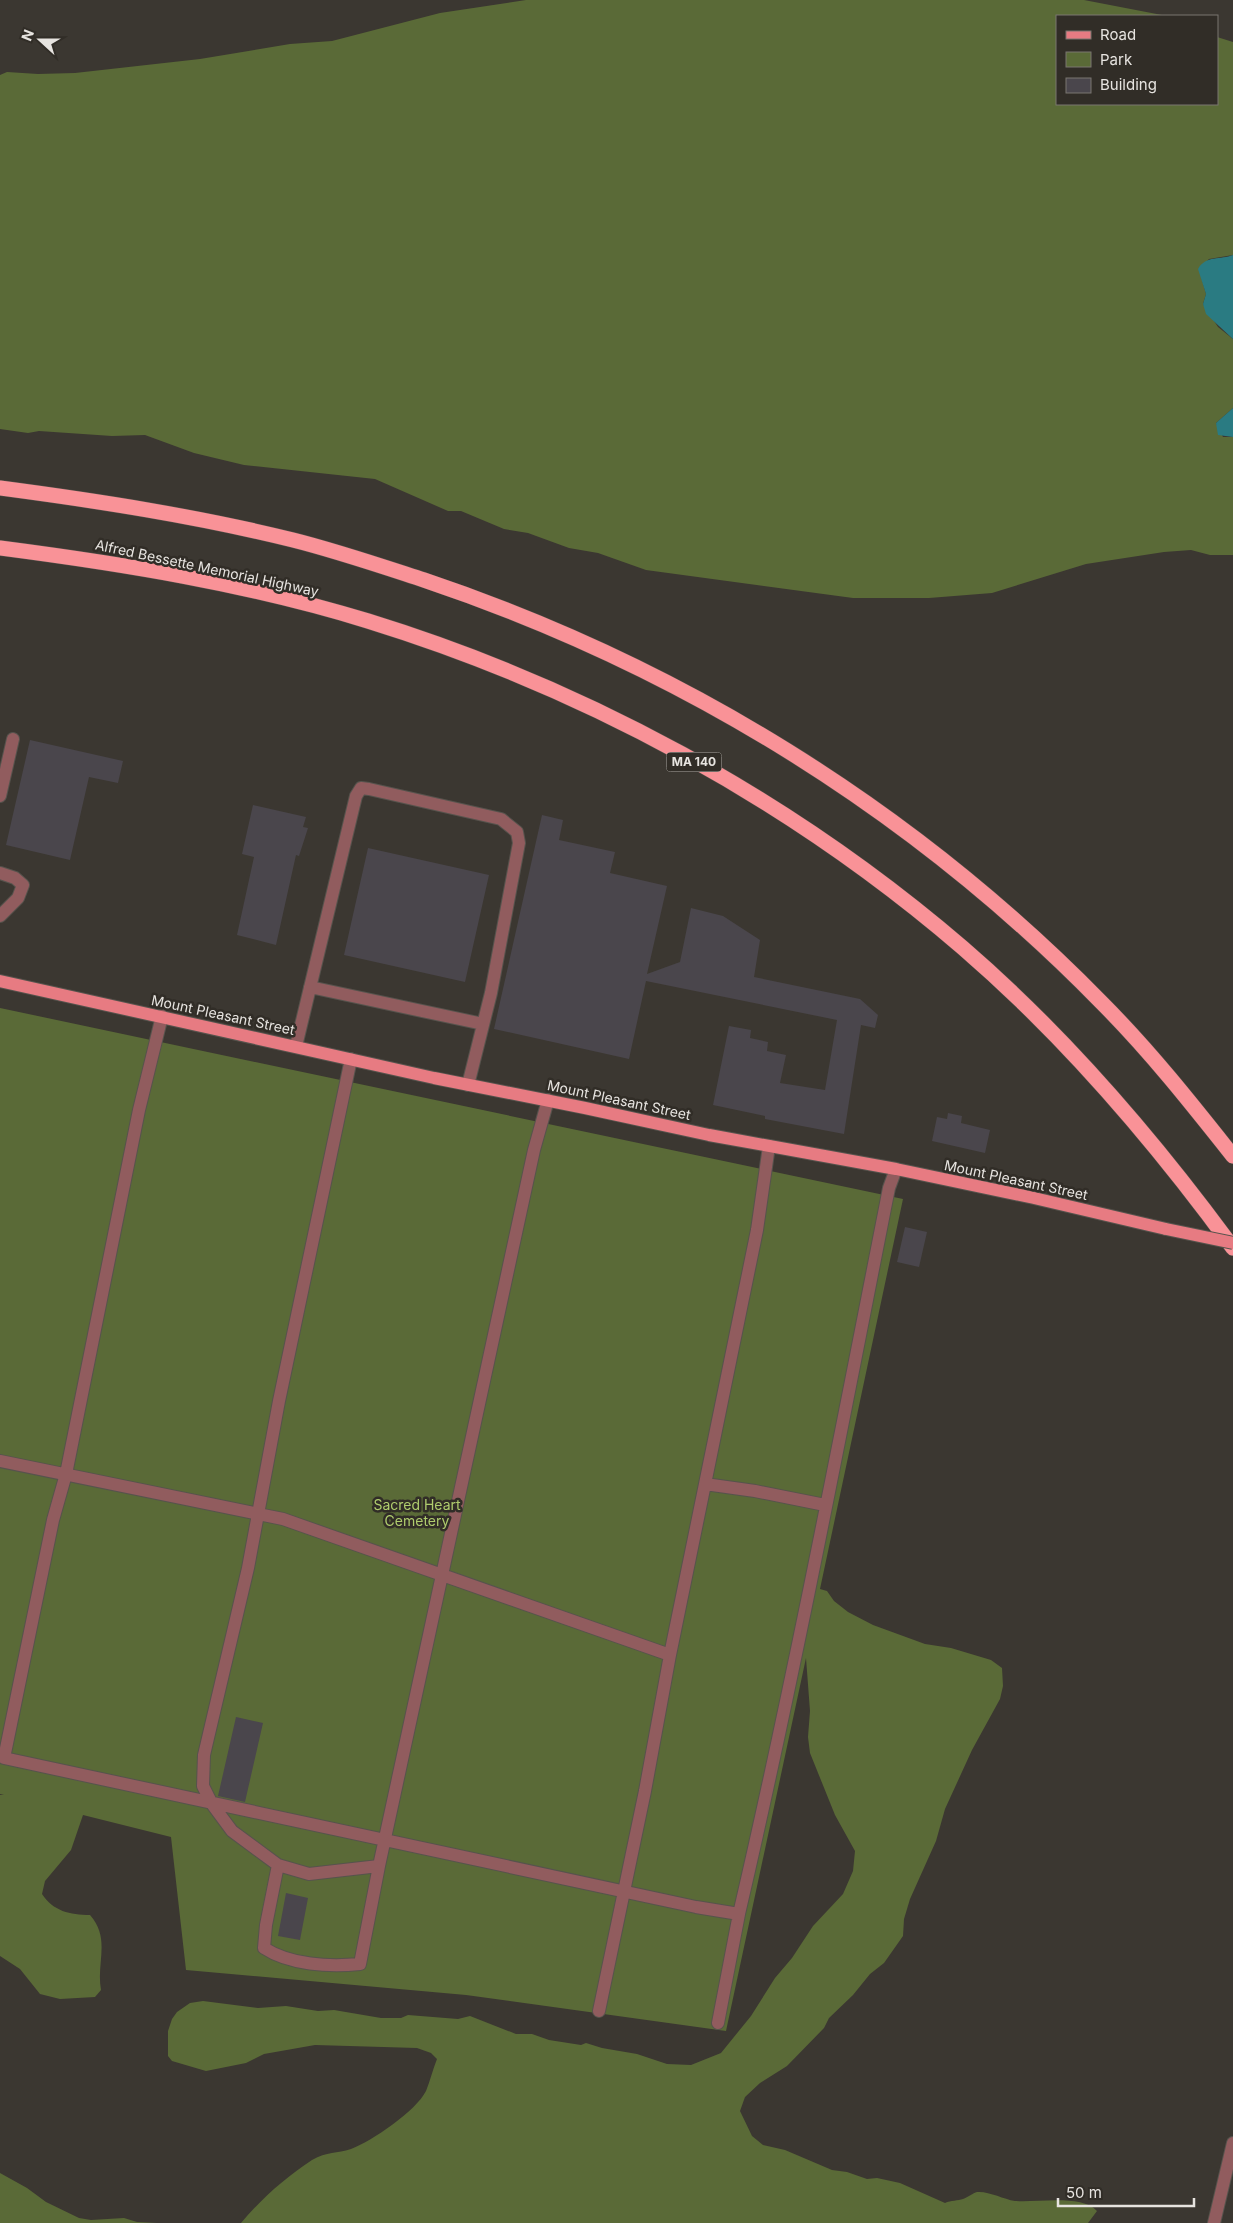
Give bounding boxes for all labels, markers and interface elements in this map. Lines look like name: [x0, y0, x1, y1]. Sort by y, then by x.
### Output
north arrow: [15, 15, 65, 65]
legend: [1056, 15, 1218, 105]
text: Road: [1100, 25, 1136, 44]
text: N: [18, 27, 37, 43]
text: Park: [1100, 50, 1133, 69]
text: Building: [1100, 75, 1157, 94]
street label: Alfred Bessette Memorial Highway: [94, 535, 321, 600]
road number: MA 140: [666, 752, 722, 772]
street label: Mount Pleasant Street: [150, 991, 297, 1038]
street label: Mount Pleasant Street: [546, 1076, 693, 1123]
street label: Mount Pleasant Street: [943, 1156, 1090, 1203]
park label: Sacred Heart Cemetery: [373, 1496, 461, 1529]
scale bar: [1058, 2176, 1194, 2208]
text: 50 m: [1066, 2183, 1102, 2202]

